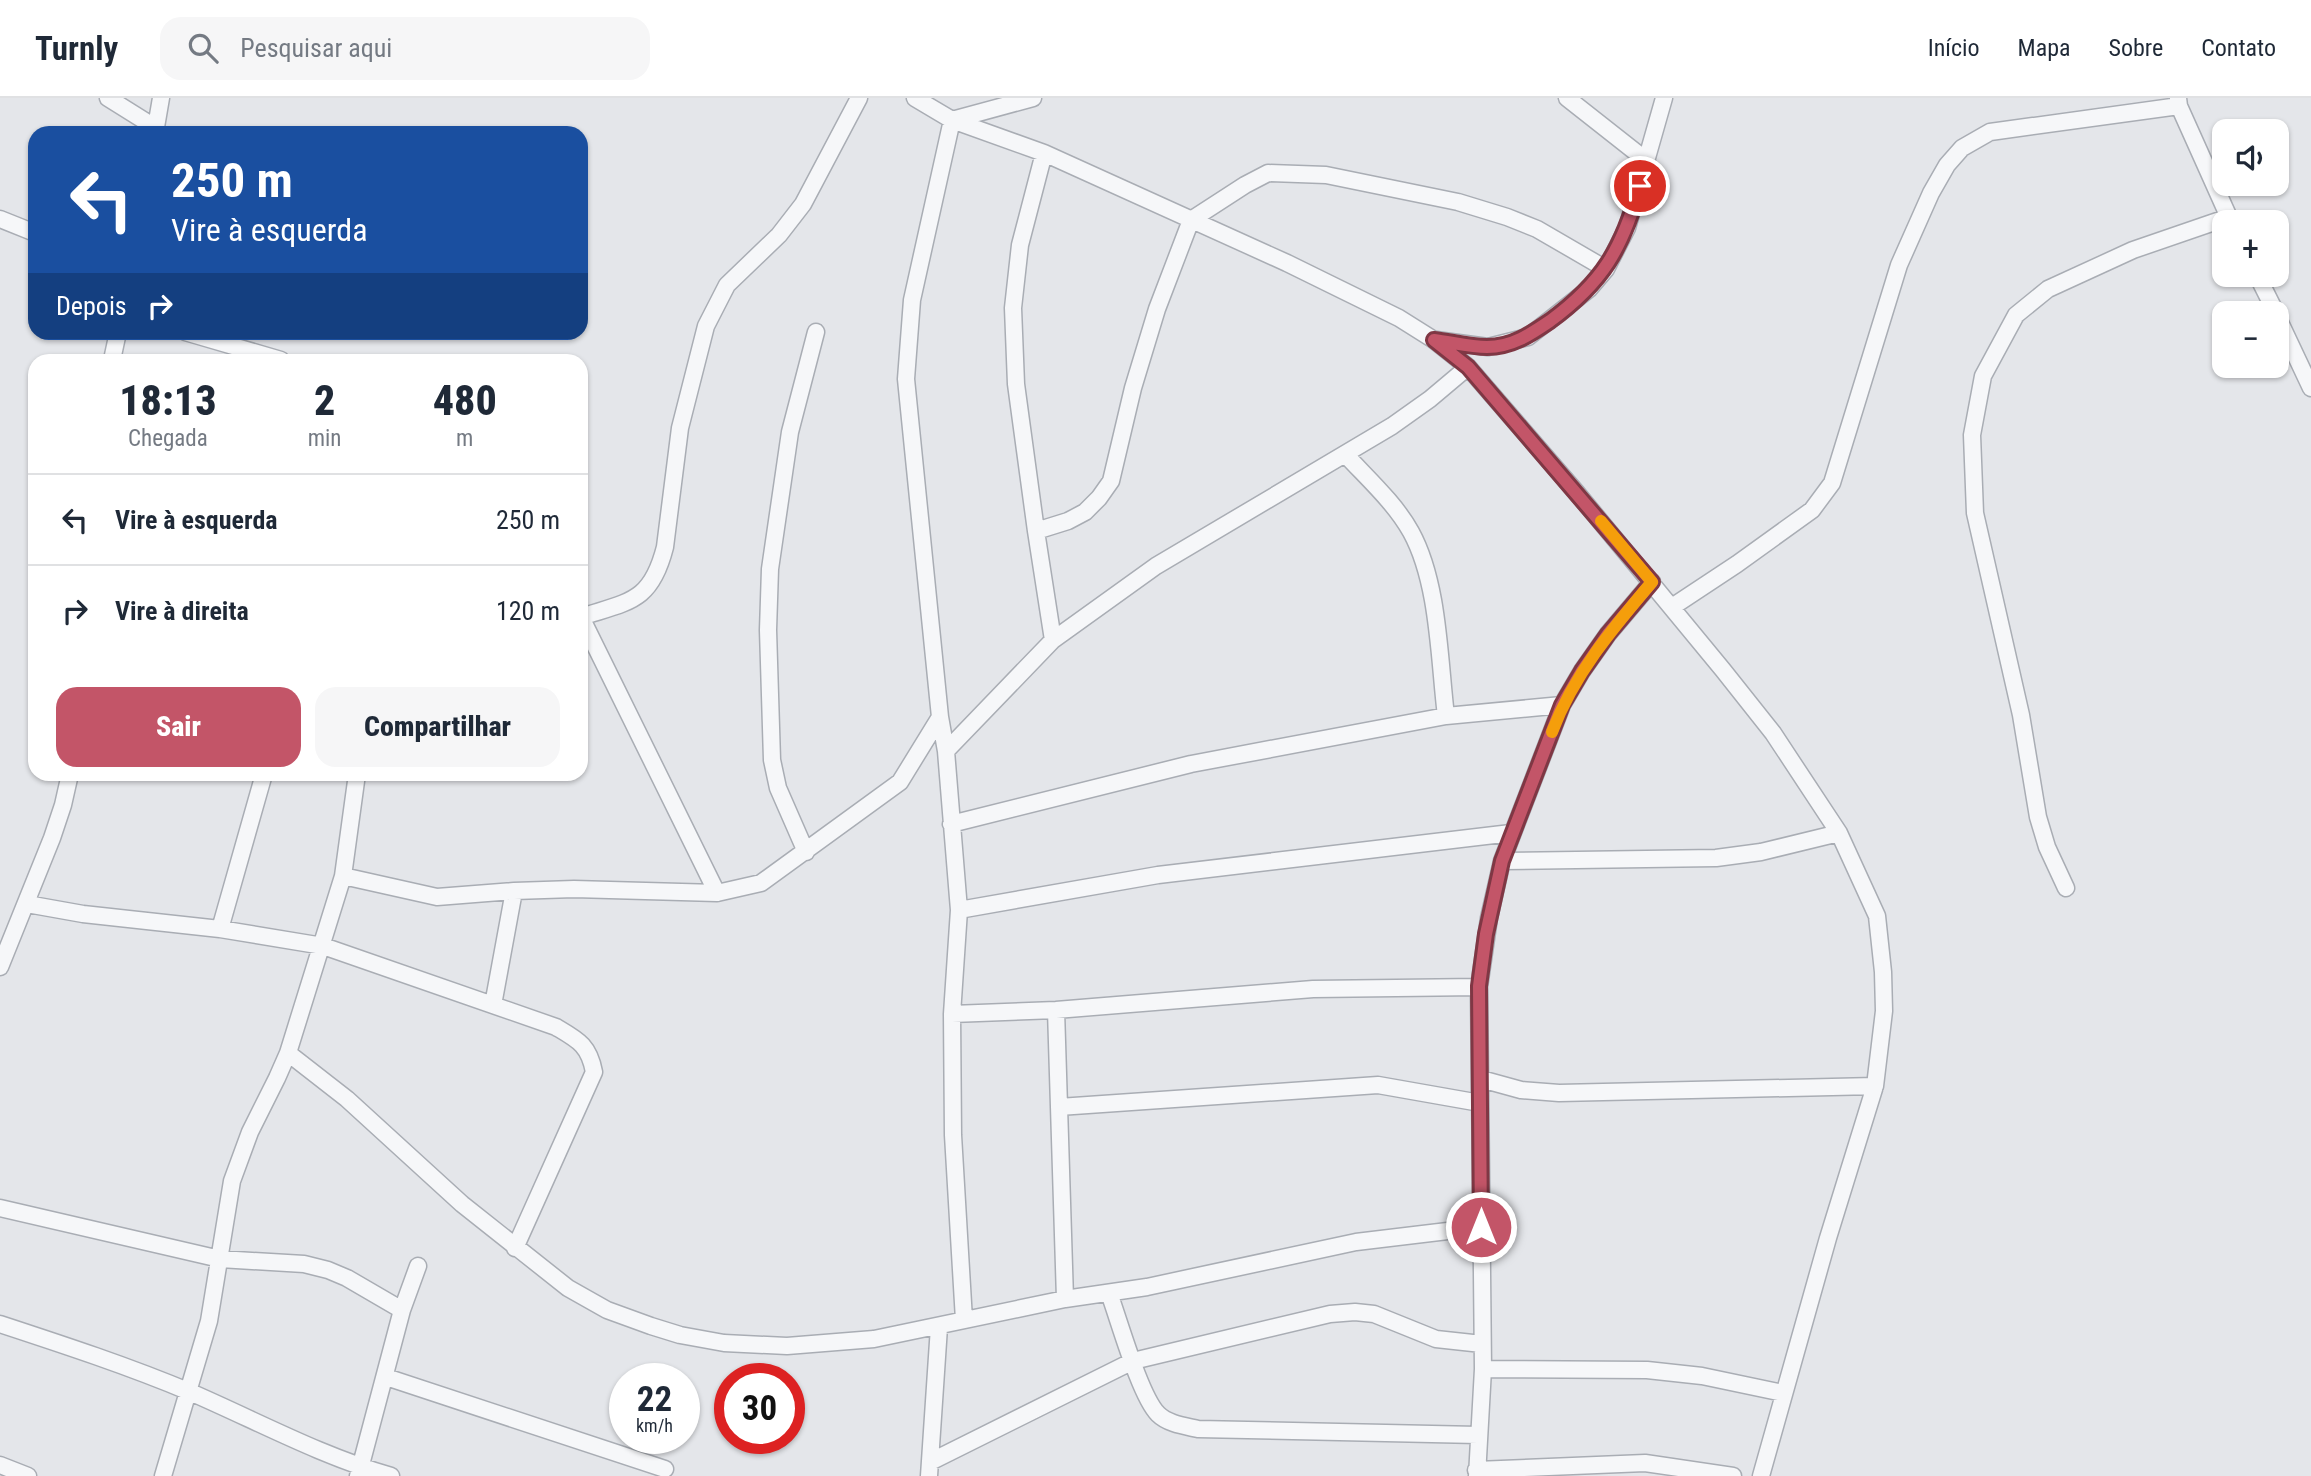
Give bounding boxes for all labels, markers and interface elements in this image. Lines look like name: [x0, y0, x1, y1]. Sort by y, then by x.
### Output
search box: [160, 17, 650, 80]
text: Turnly: [35, 29, 118, 68]
icon: search: [184, 29, 222, 67]
text: Pesquisar aqui: [240, 33, 392, 63]
text: Início: [1928, 34, 1980, 62]
text: Mapa: [2018, 34, 2071, 62]
text: Sobre: [2109, 34, 2163, 62]
text: Contato: [2201, 34, 2276, 62]
map controls: [2212, 119, 2289, 378]
button: sound: [2212, 119, 2289, 196]
text: 250 m: [171, 152, 293, 209]
icon: left: [56, 154, 147, 245]
pin: [1610, 156, 1670, 216]
icon: arrive: [1621, 167, 1659, 205]
button: +: [2212, 210, 2289, 287]
text: Vire à esquerda: [171, 211, 367, 249]
icon: right: [141, 287, 179, 325]
text: Depois: [56, 291, 127, 321]
button: −: [2212, 301, 2289, 378]
text: 18:13: [119, 376, 216, 425]
text: 2: [314, 376, 335, 425]
text: 480: [433, 376, 497, 425]
text: Chegada: [128, 425, 208, 452]
text: min: [308, 425, 341, 452]
text: m: [456, 425, 473, 452]
icon: left: [56, 501, 94, 539]
text: Vire à esquerda: [115, 505, 278, 535]
text: 250 m: [496, 505, 560, 535]
icon: right: [56, 592, 94, 630]
text: Vire à direita: [115, 596, 249, 626]
text: 120 m: [496, 596, 560, 626]
button: Sair: [56, 687, 301, 767]
button: Compartilhar: [315, 687, 560, 767]
position arrow: [1444, 1190, 1518, 1264]
speed limit sign: 30: [714, 1363, 805, 1454]
text: 22: [637, 1379, 672, 1420]
text: km/h: [636, 1415, 673, 1436]

